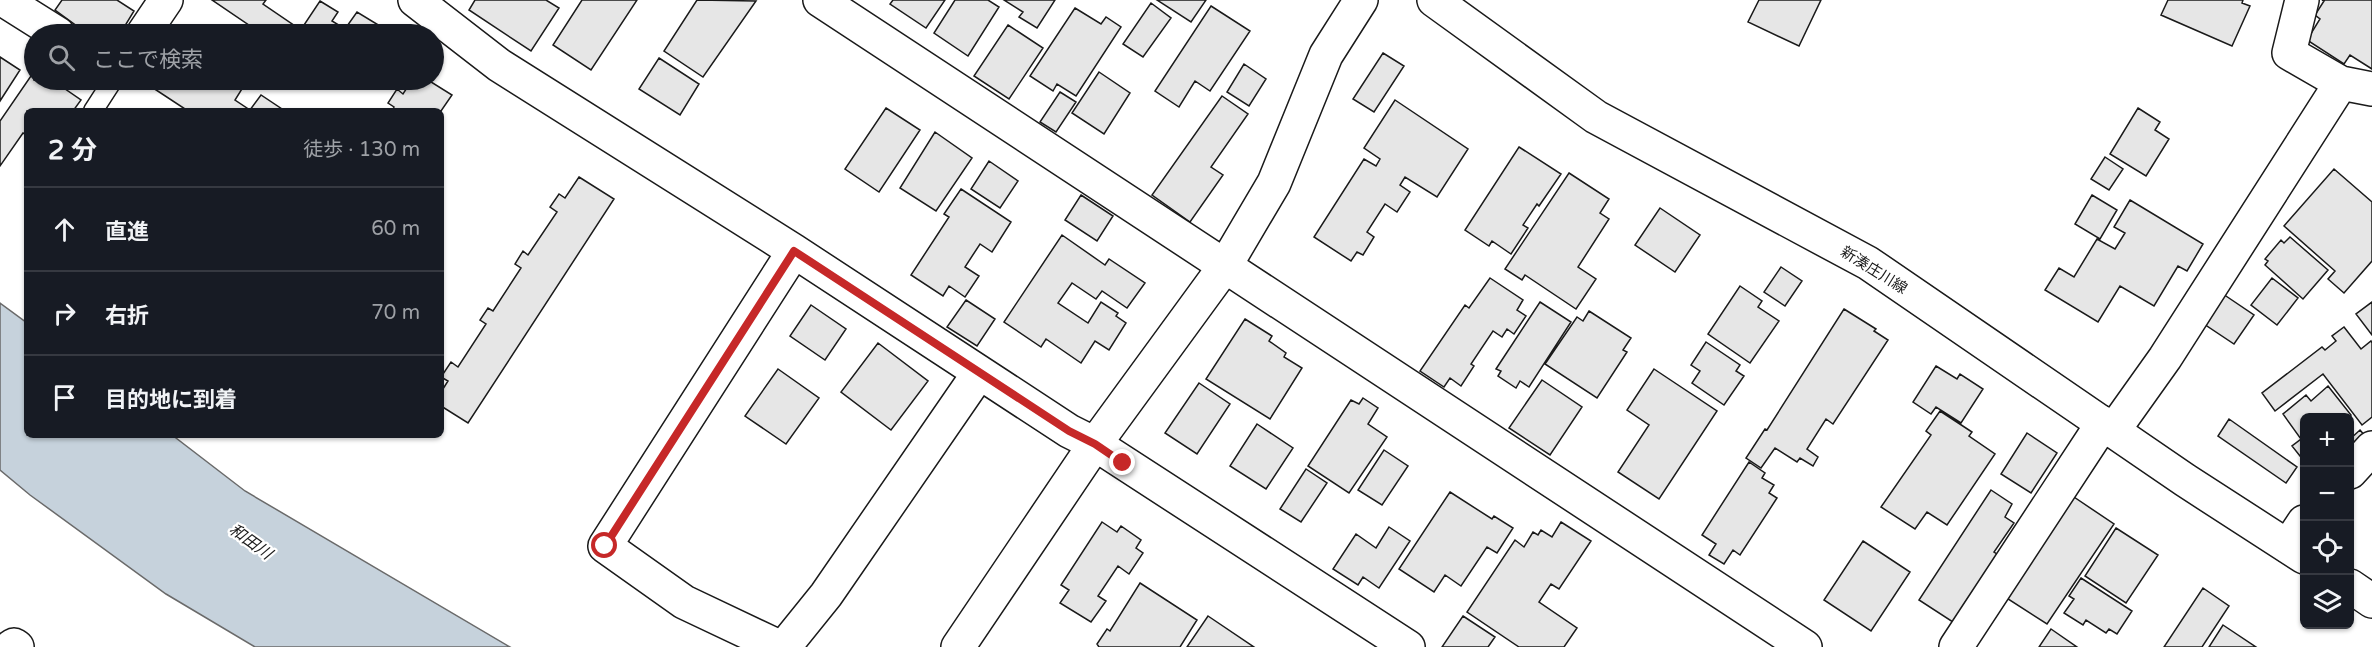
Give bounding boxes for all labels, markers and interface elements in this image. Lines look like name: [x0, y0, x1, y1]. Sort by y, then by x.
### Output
search box: [24, 24, 444, 90]
icon: search: [45, 41, 78, 74]
text: ここで検索: [93, 47, 203, 73]
text: 2 分: [48, 135, 97, 166]
text: 徒歩 · 130 m: [303, 138, 420, 162]
icon: ahead: [48, 213, 81, 246]
text: 60 m: [371, 217, 420, 241]
text: 直進: [105, 219, 149, 245]
street label: 新湊庄川線: [1837, 242, 1911, 298]
icon: right: [48, 297, 81, 330]
text: 70 m: [371, 301, 420, 325]
text: 右折: [105, 303, 149, 329]
icon: arrive: [48, 381, 81, 414]
text: 目的地に到着: [105, 387, 237, 413]
map controls: [2300, 413, 2354, 629]
button: +: [2300, 413, 2354, 467]
route end: [1109, 449, 1135, 475]
button: −: [2300, 467, 2354, 521]
water label: 和田川: [225, 520, 277, 565]
button: locate: [2300, 521, 2354, 575]
route start: [591, 532, 617, 558]
button: layers: [2300, 575, 2354, 629]

